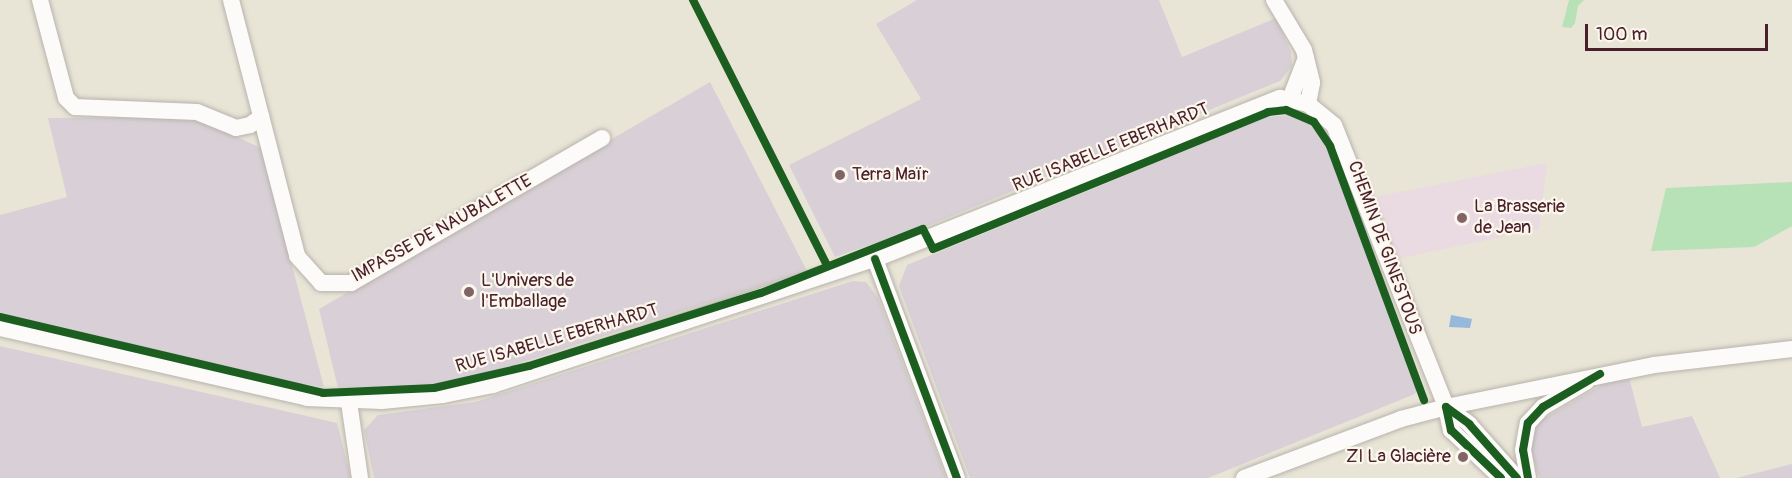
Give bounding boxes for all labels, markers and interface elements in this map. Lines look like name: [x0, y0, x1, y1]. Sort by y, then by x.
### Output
scale bar: [1588, 12, 1771, 50]
text: 100 m: [1596, 23, 1648, 46]
street label: RUE ISABELLE EBERHARDT: [1010, 99, 1212, 197]
street label: CHEMIN DE GINESTOUS: [1342, 158, 1426, 338]
place label: Terra Maïr: [852, 164, 928, 186]
marker: Terra Maïr: [833, 168, 847, 182]
street label: IMPASSE DE NAUBALETTE: [348, 170, 536, 288]
place label: La Brasserie de Jean: [1474, 197, 1565, 240]
marker: La Brasserie de Jean: [1455, 211, 1469, 225]
place label: L'Univers de l'Emballage: [481, 271, 574, 314]
marker: L'Univers de l'Emballage: [462, 285, 476, 299]
street label: RUE ISABELLE EBERHARDT: [453, 300, 661, 378]
place label: ZI La Glacière: [1346, 446, 1451, 468]
marker: ZI La Glacière: [1456, 450, 1470, 464]

